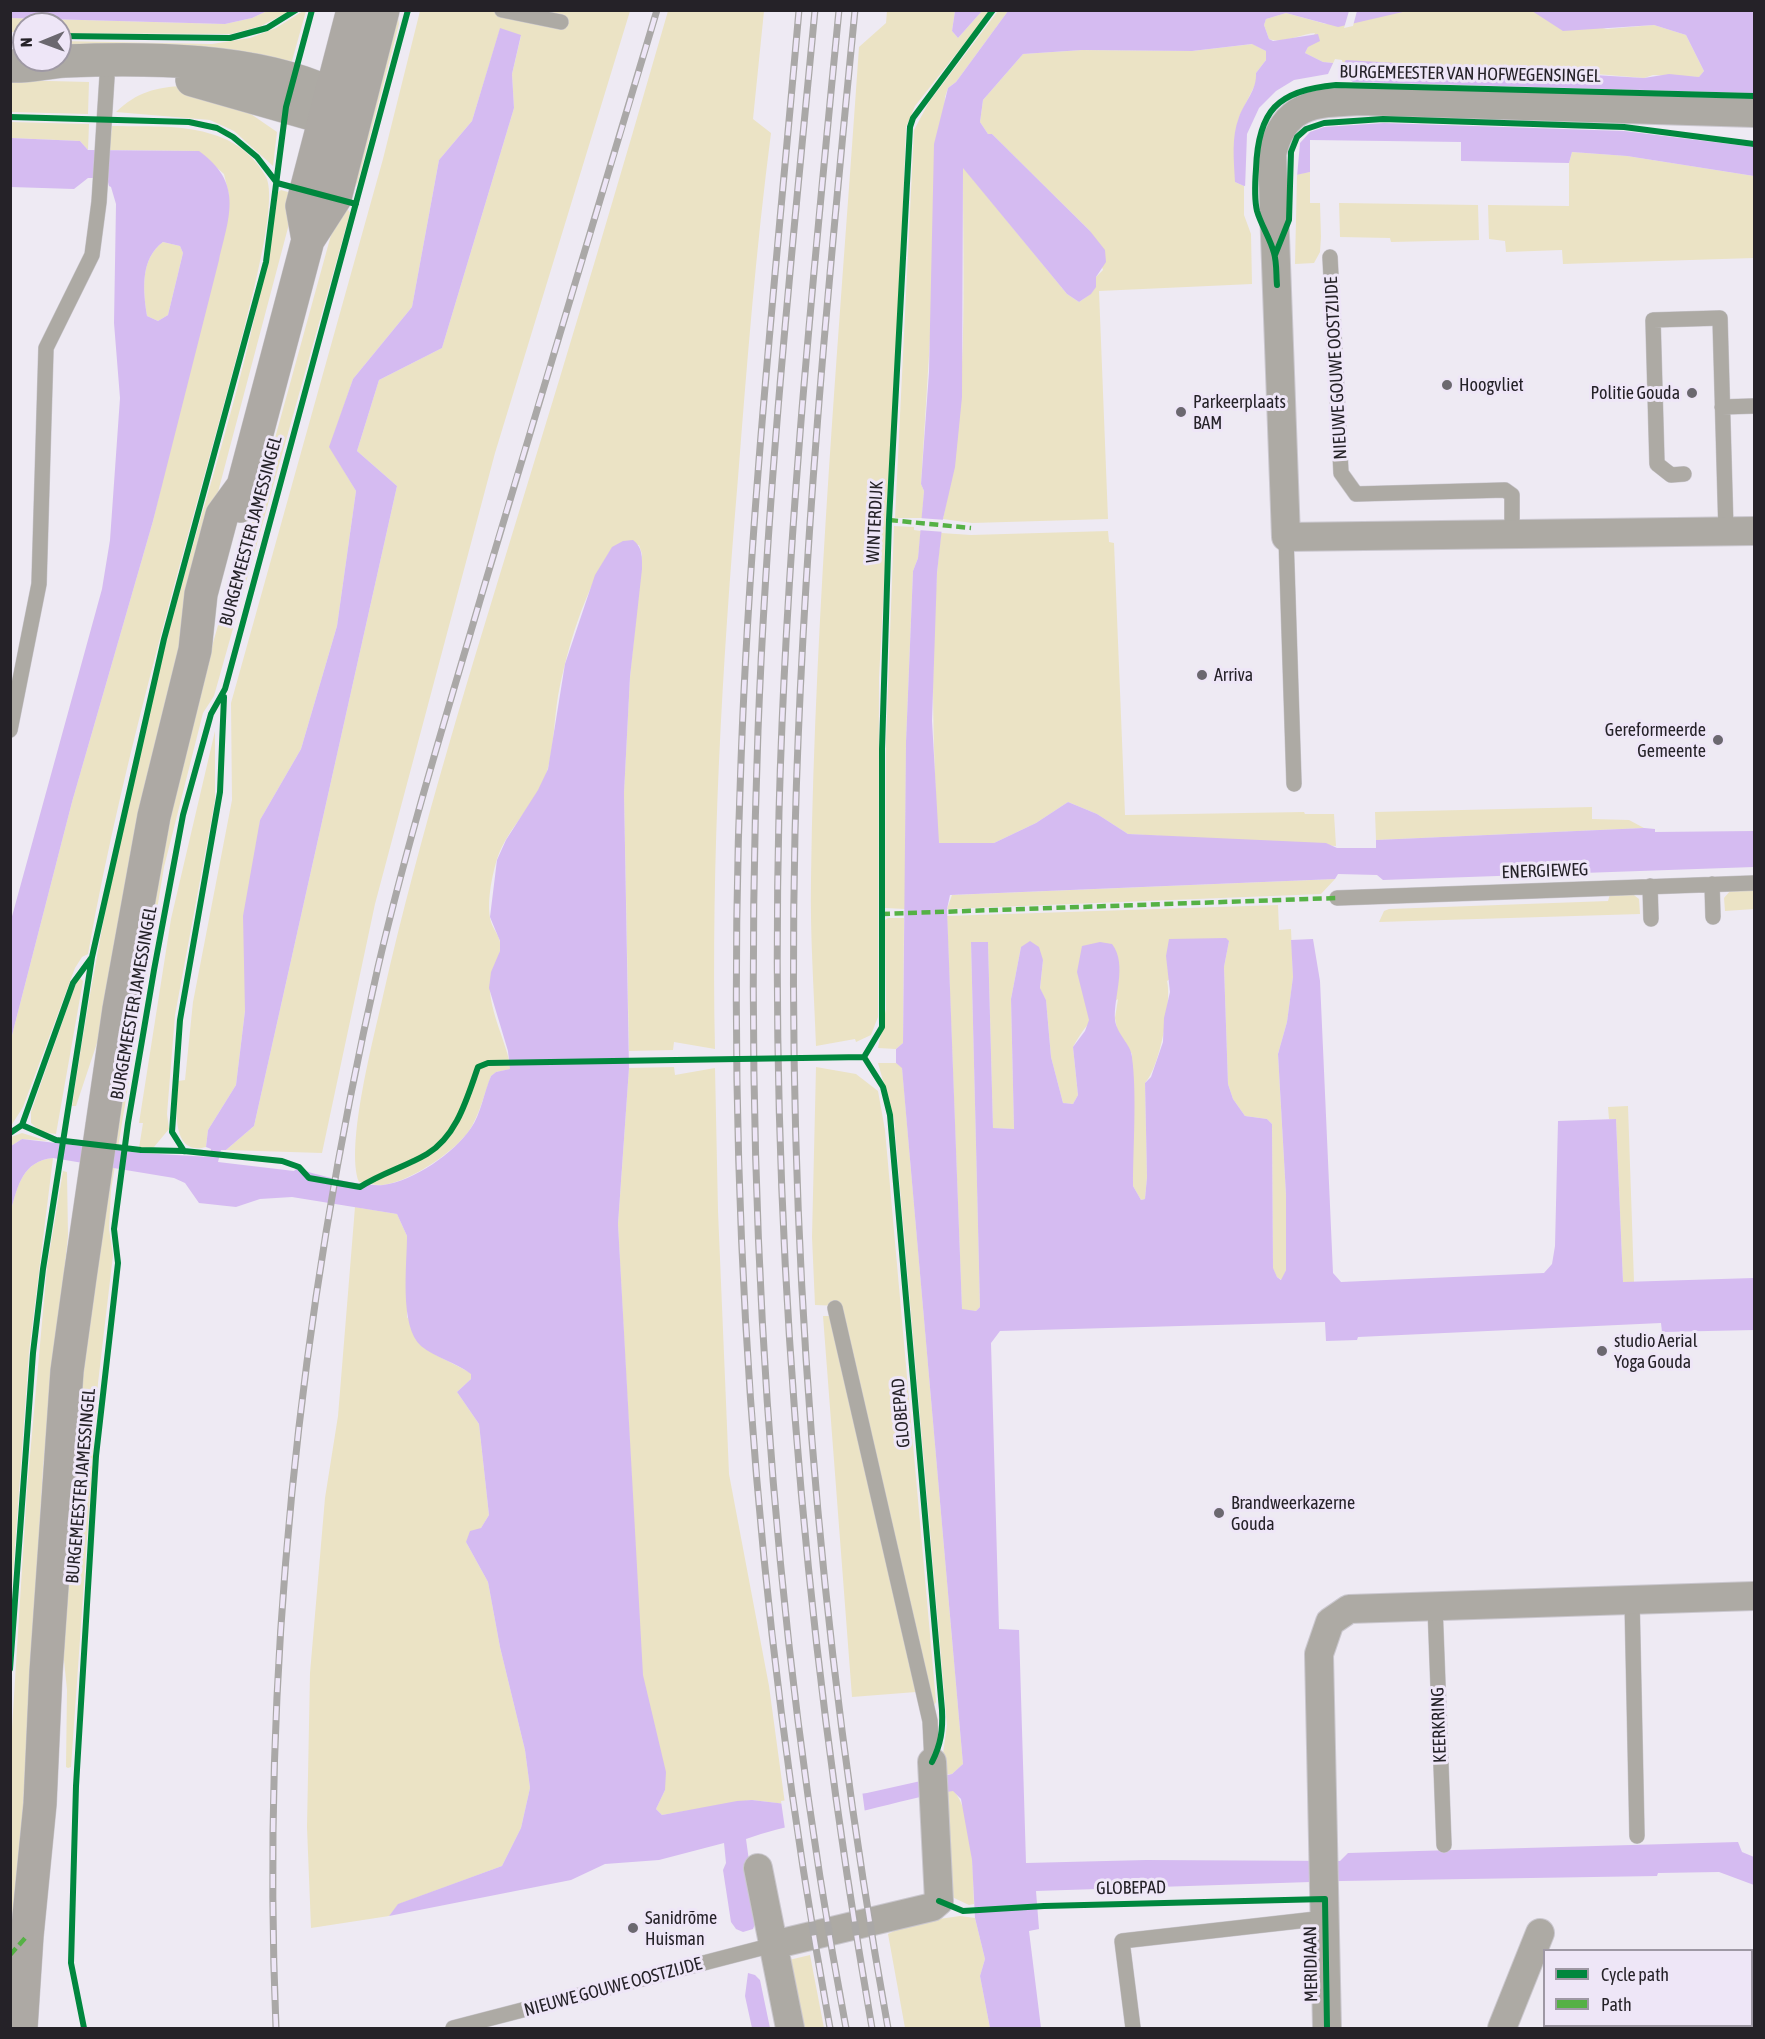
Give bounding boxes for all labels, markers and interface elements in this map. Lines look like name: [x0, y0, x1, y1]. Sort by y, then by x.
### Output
north arrow: [12, 12, 72, 72]
text: N: [17, 37, 35, 47]
street label: BURGEMEESTER VAN HOFWEGENSINGEL: [1339, 61, 1601, 87]
street label: NIEUWE GOUWE OOSTZIJDE: [1320, 276, 1352, 460]
place label: Hoogvliet: [1459, 374, 1524, 396]
marker: Hoogvliet: [1440, 378, 1454, 392]
place label: Politie Gouda: [1590, 382, 1680, 404]
marker: Politie Gouda: [1685, 386, 1699, 400]
place label: Parkeerplaats BAM: [1193, 391, 1286, 434]
marker: Parkeerplaats BAM: [1174, 405, 1188, 419]
street label: BURGEMEESTER JAMESSINGEL: [215, 434, 287, 628]
street label: WINTERDIJK: [862, 480, 888, 564]
place label: Arriva: [1214, 664, 1253, 686]
marker: Arriva: [1195, 668, 1209, 682]
place label: Gereformeerde Gemeente: [1605, 719, 1706, 762]
marker: Gereformeerde Gemeente: [1711, 733, 1725, 747]
street label: ENERGIEWEG: [1501, 859, 1589, 883]
street label: BURGEMEESTER JAMESSINGEL: [106, 905, 162, 1101]
place label: studio Aerial Yoga Gouda: [1614, 1330, 1697, 1372]
marker: studio Aerial Yoga Gouda: [1595, 1344, 1609, 1358]
street label: GLOBEPAD: [887, 1377, 915, 1449]
street label: BURGEMEESTER JAMESSINGEL: [62, 1387, 100, 1585]
place label: Brandweerkazerne Gouda: [1231, 1492, 1355, 1534]
marker: Brandweerkazerne Gouda: [1212, 1506, 1226, 1520]
street label: KEERKRING: [1427, 1687, 1451, 1763]
street label: GLOBEPAD: [1096, 1877, 1166, 1899]
place label: Sanidrõme Huisman: [645, 1907, 717, 1950]
marker: Sanidrõme Huisman: [626, 1921, 640, 1935]
street label: MERIDIAAN: [1300, 1926, 1322, 2002]
legend: [1543, 1949, 1753, 2027]
street label: NIEUWE GOUWE OOSTZIJDE: [522, 1953, 704, 2021]
text: Cycle path: [1601, 1964, 1669, 1985]
text: Path: [1601, 1994, 1632, 2015]

